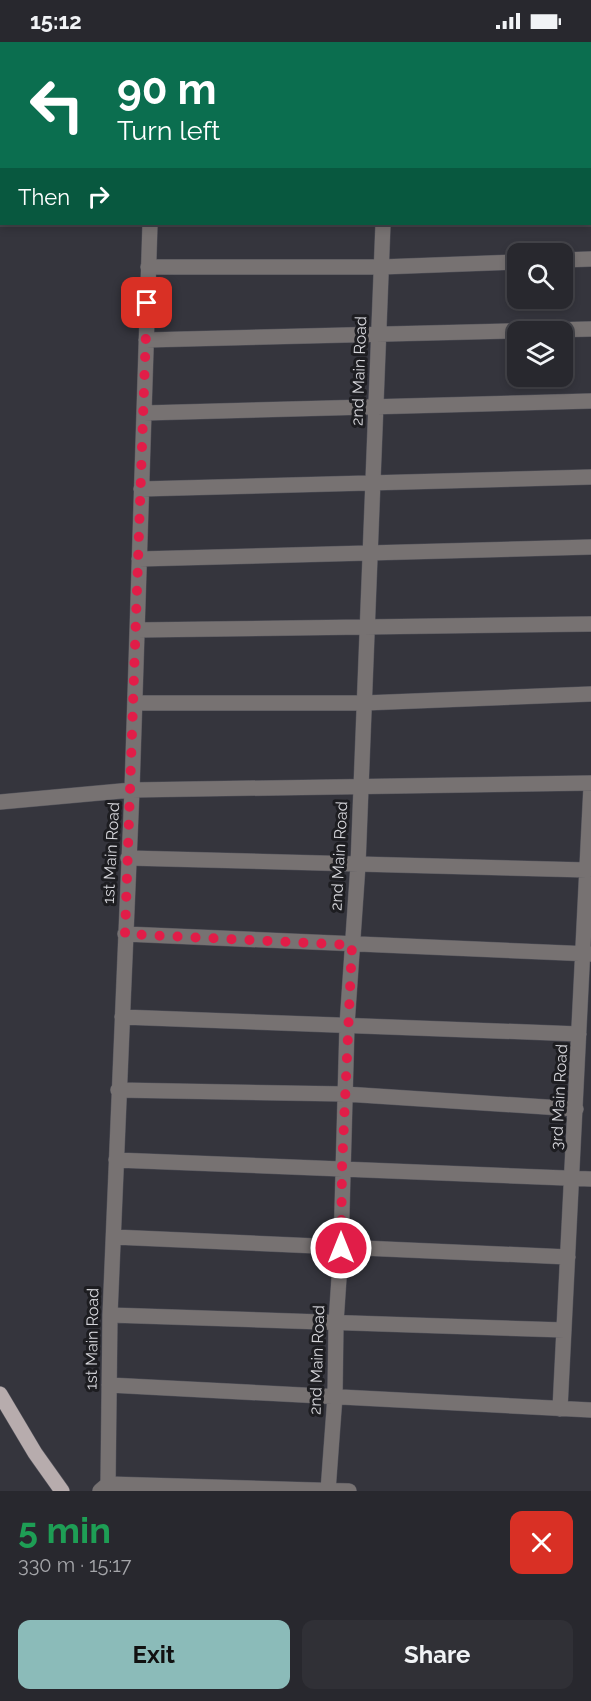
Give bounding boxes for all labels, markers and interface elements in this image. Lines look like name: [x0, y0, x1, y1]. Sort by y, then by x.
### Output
text: 15:12: [30, 8, 82, 34]
text: 90 m: [117, 65, 217, 114]
icon: left: [18, 66, 96, 144]
text: Turn left: [117, 115, 220, 146]
icon: right: [82, 180, 115, 213]
text: Then: [18, 184, 70, 210]
map controls: [507, 243, 573, 387]
button: search: [507, 243, 573, 309]
pin: [121, 277, 172, 328]
icon: arrive: [130, 286, 163, 319]
street label: 2nd Main Road: [348, 316, 370, 426]
button: layers: [507, 321, 573, 387]
street label: 2nd Main Road: [327, 801, 351, 911]
street label: 1st Main Road: [99, 802, 123, 904]
street label: 3rd Main Road: [547, 1044, 571, 1150]
position arrow: [309, 1216, 373, 1280]
street label: 1st Main Road: [82, 1288, 102, 1390]
street label: 2nd Main Road: [306, 1305, 328, 1415]
text: 5 min: [18, 1509, 111, 1551]
button: close: [510, 1511, 573, 1574]
text: 330 m · 15:17: [18, 1553, 131, 1577]
button: Exit: [18, 1620, 290, 1689]
button: Share: [302, 1620, 573, 1689]

